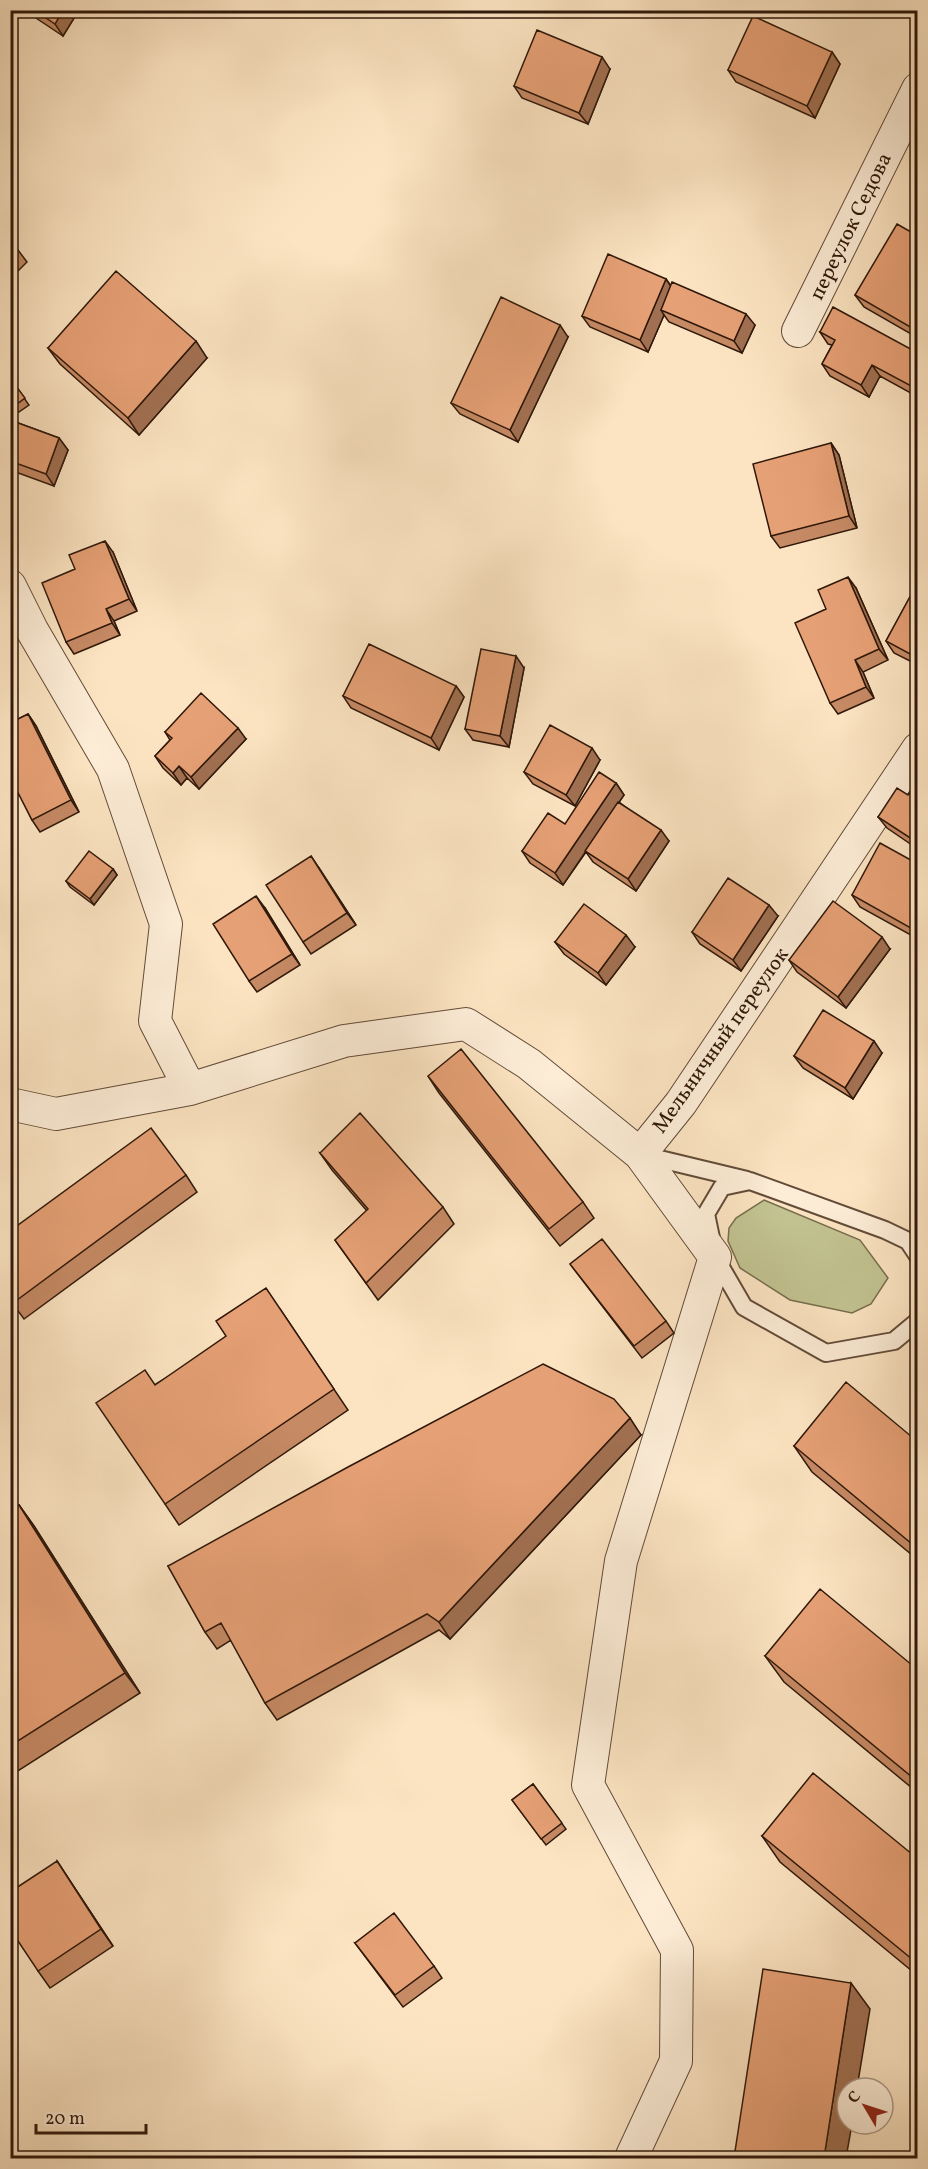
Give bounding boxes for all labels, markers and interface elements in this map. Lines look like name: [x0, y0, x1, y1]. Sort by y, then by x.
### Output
street label: переулок Седова: [803, 148, 900, 305]
street label: Мельничный переулок: [646, 942, 796, 1140]
north arrow: [835, 2076, 895, 2136]
text: С: [843, 2087, 867, 2109]
scale bar: [36, 2097, 146, 2135]
text: 20 m: [45, 2107, 85, 2132]

